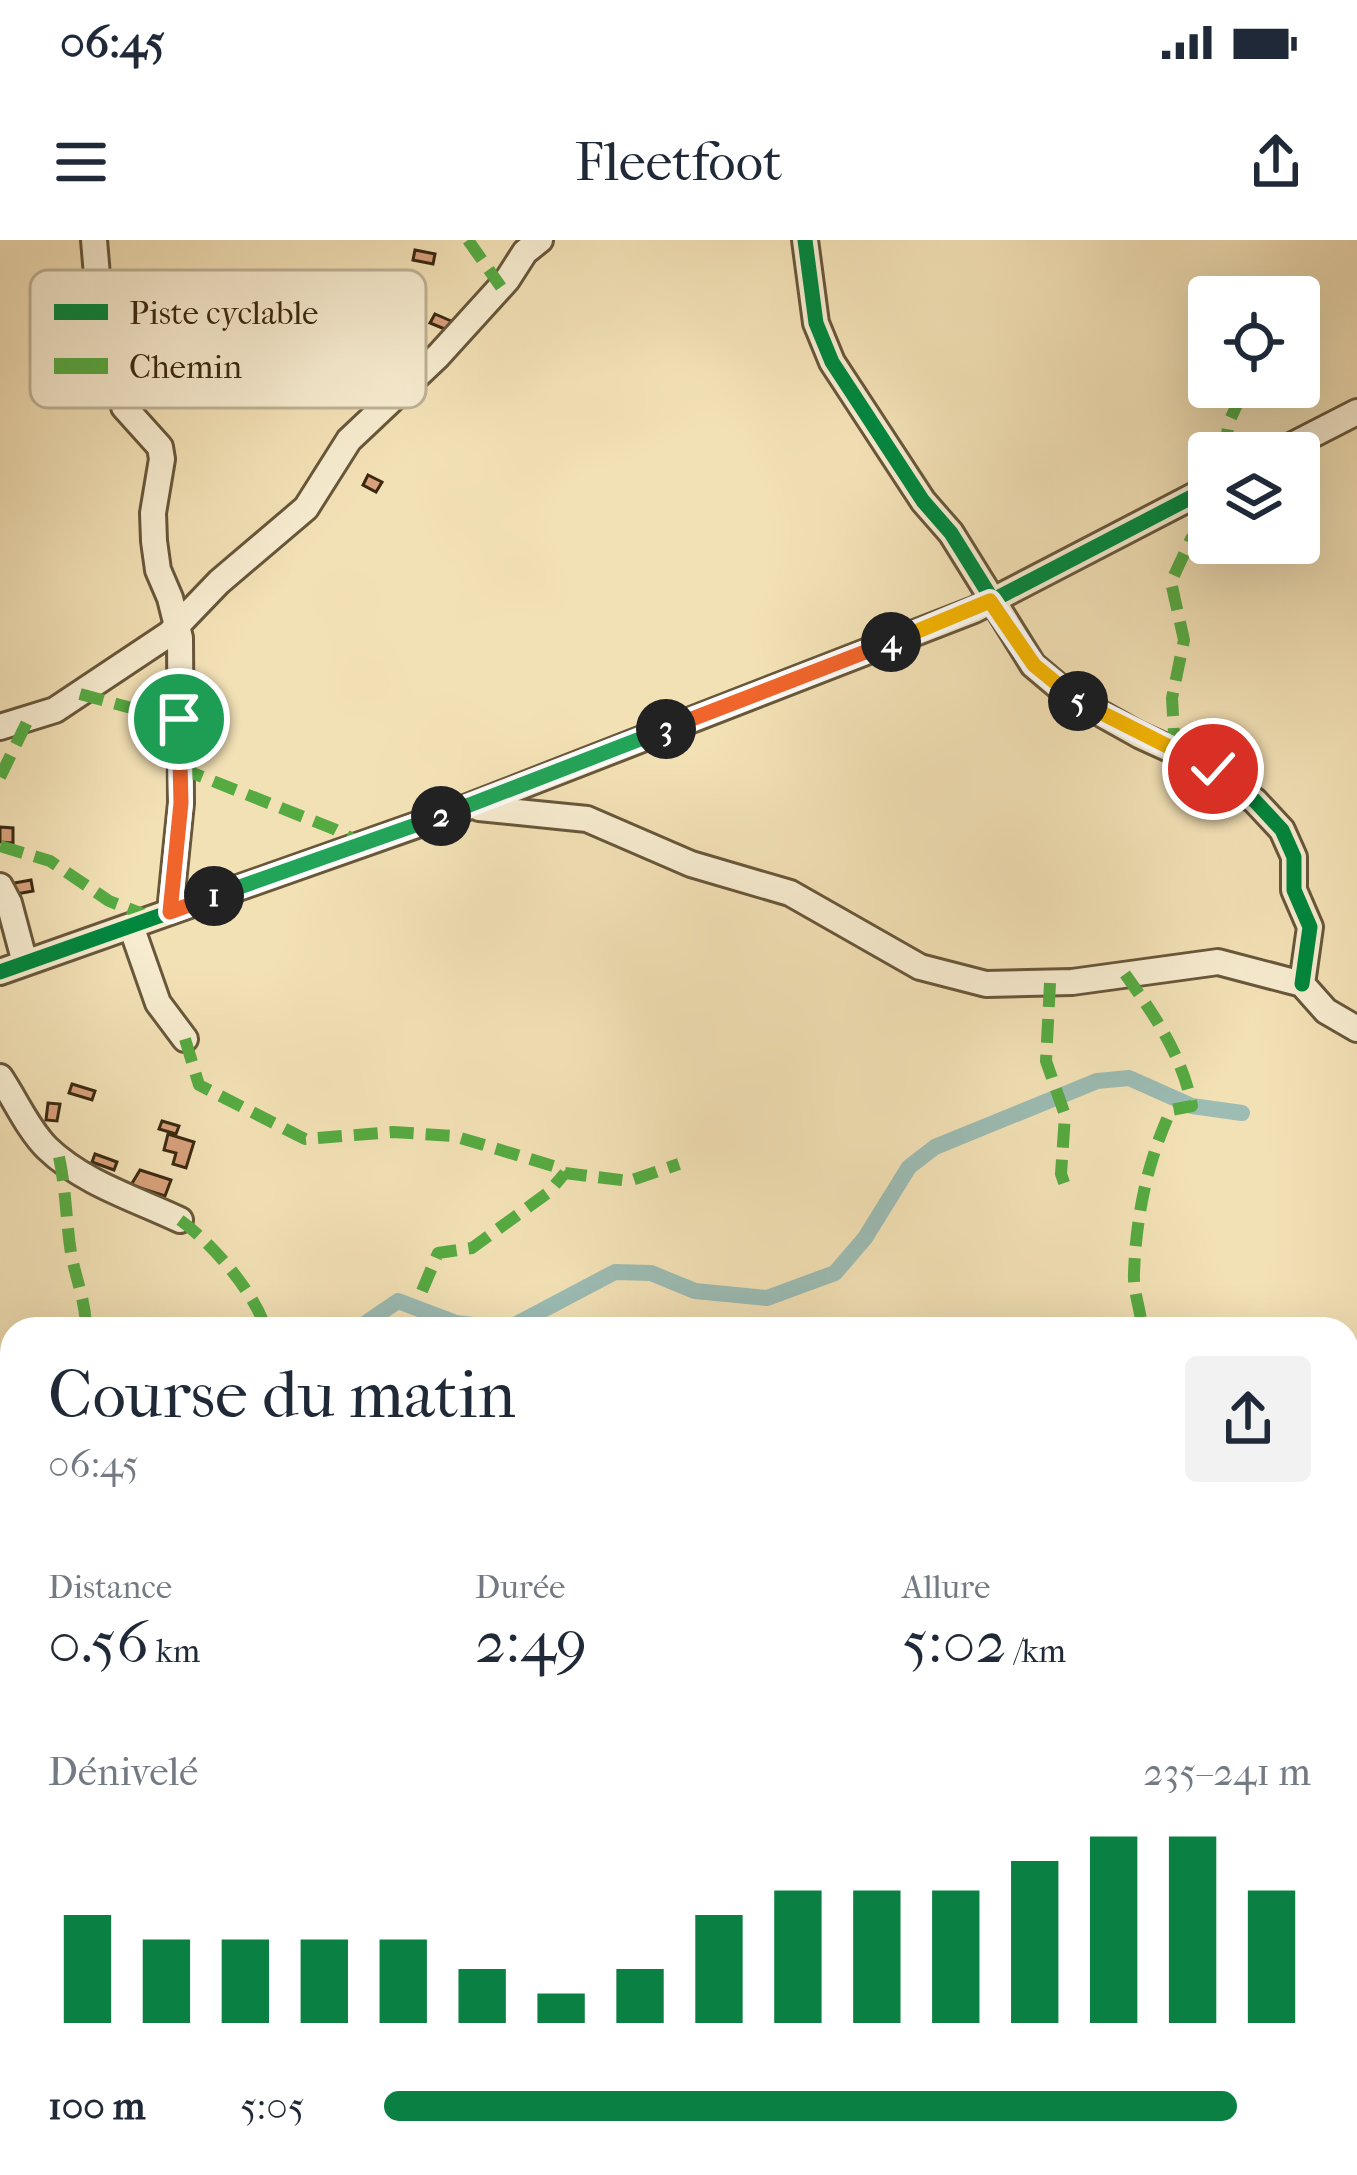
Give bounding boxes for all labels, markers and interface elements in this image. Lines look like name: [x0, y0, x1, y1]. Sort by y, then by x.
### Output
text: 06:45: [60, 16, 165, 69]
icon: menu: [48, 129, 114, 195]
icon: share: [1243, 129, 1309, 195]
text: Fleetfoot: [575, 131, 782, 194]
legend: [30, 270, 426, 408]
map controls: [1188, 276, 1320, 564]
button: locate: [1188, 276, 1320, 408]
text: Piste cyclable: [129, 294, 318, 333]
text: Chemin: [129, 348, 242, 387]
button: layers: [1188, 432, 1320, 564]
pin: 4: [861, 612, 921, 672]
text: 4: [881, 622, 901, 661]
pin: [128, 668, 230, 770]
pin: 5: [1048, 671, 1108, 731]
text: 5: [1071, 681, 1085, 720]
icon: arrive: [146, 686, 212, 752]
pin: 3: [636, 699, 696, 759]
text: 3: [659, 709, 673, 748]
pin: [1162, 718, 1264, 820]
icon: check: [1180, 736, 1246, 802]
pin: 2: [411, 786, 471, 846]
text: 2: [433, 796, 449, 835]
pin: 1: [184, 866, 244, 926]
text: 1: [208, 876, 220, 915]
button: share: [1185, 1356, 1311, 1482]
text: Course du matin: [48, 1357, 516, 1434]
text: 06:45: [48, 1441, 139, 1487]
text: Distance: [48, 1568, 172, 1607]
text: Durée: [475, 1568, 565, 1607]
text: Allure: [902, 1568, 990, 1607]
text: 0.56: [48, 1607, 149, 1678]
text: 2:49: [475, 1607, 587, 1678]
text: 5:02: [902, 1607, 1006, 1678]
text: km: [149, 1632, 200, 1671]
text: /km: [1006, 1632, 1066, 1671]
text: Dénivelé: [48, 1749, 198, 1795]
text: 235–241 m: [1143, 1749, 1311, 1795]
text: 100 m: [48, 2083, 146, 2129]
text: 5:05: [240, 2083, 305, 2129]

